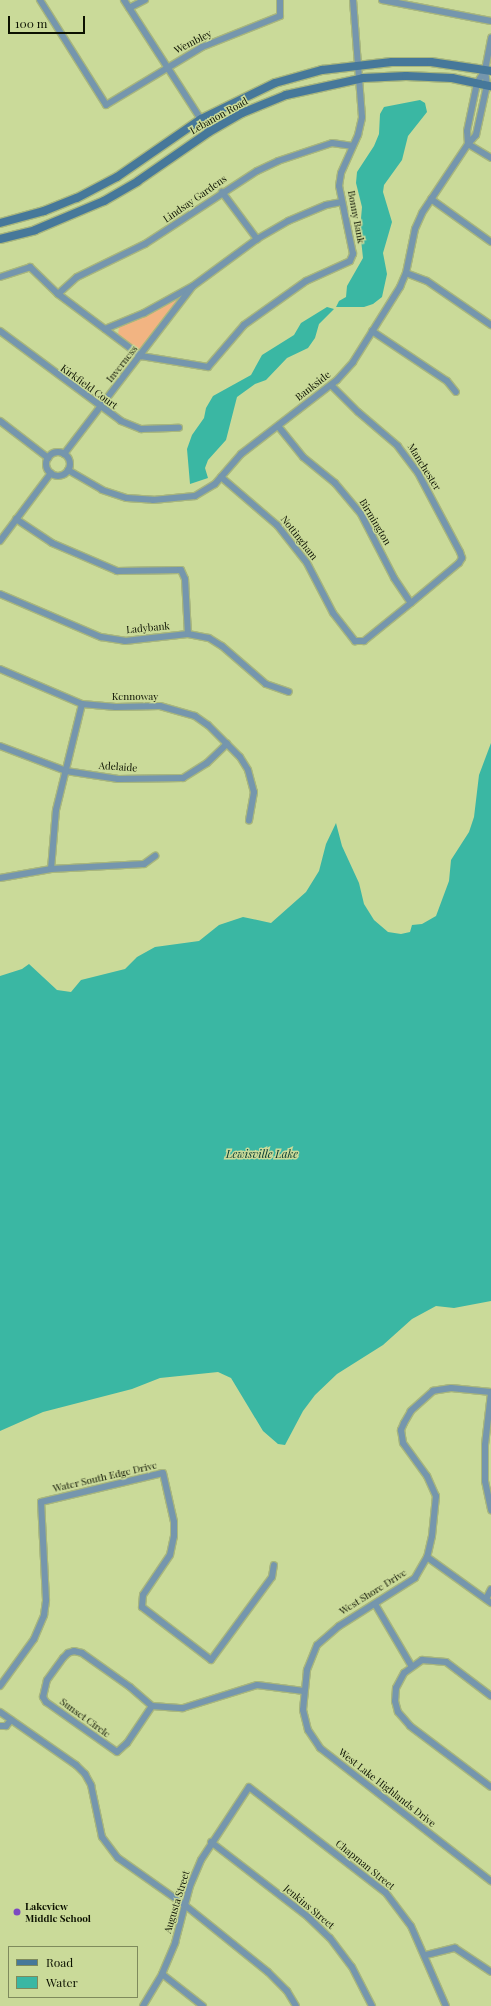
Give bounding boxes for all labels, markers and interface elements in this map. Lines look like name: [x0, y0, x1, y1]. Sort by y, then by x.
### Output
scale bar: [10, 8, 87, 34]
text: 100 m: [15, 15, 47, 31]
street label: Wembley: [172, 27, 214, 57]
street label: Lebanon Road: [188, 95, 250, 137]
street label: Lindsay Gardens: [161, 173, 229, 225]
street label: Bonny Bank: [345, 189, 367, 245]
street label: Inverness: [104, 343, 140, 385]
street label: Kirkfield Court: [58, 362, 120, 412]
street label: Bankside: [293, 369, 333, 403]
street label: Manchester: [405, 441, 443, 493]
street label: Birmington: [357, 497, 393, 547]
street label: Nottingham: [278, 513, 320, 563]
street label: Ladybank: [126, 620, 170, 636]
street label: Kennoway: [112, 691, 158, 703]
street label: Adelaide: [98, 760, 138, 774]
water label: Lewisville Lake: [226, 1147, 298, 1161]
street label: Water South Edge Drive: [52, 1459, 158, 1495]
street label: West Shore Drive: [337, 1567, 409, 1617]
street label: Sunset Circle: [57, 1696, 113, 1740]
street label: West Lake Highlands Drive: [336, 1746, 438, 1830]
street label: Chapman Street: [333, 1837, 397, 1893]
street label: Augusta Street: [162, 1869, 192, 1935]
street label: Jenkins Street: [281, 1882, 337, 1932]
place label: Lakeview Middle School: [25, 1900, 91, 1924]
marker: Lakeview Middle School: [12, 1907, 22, 1917]
legend: [8, 1946, 138, 1998]
text: Road: [46, 1954, 73, 1970]
text: Water: [46, 1974, 78, 1990]

